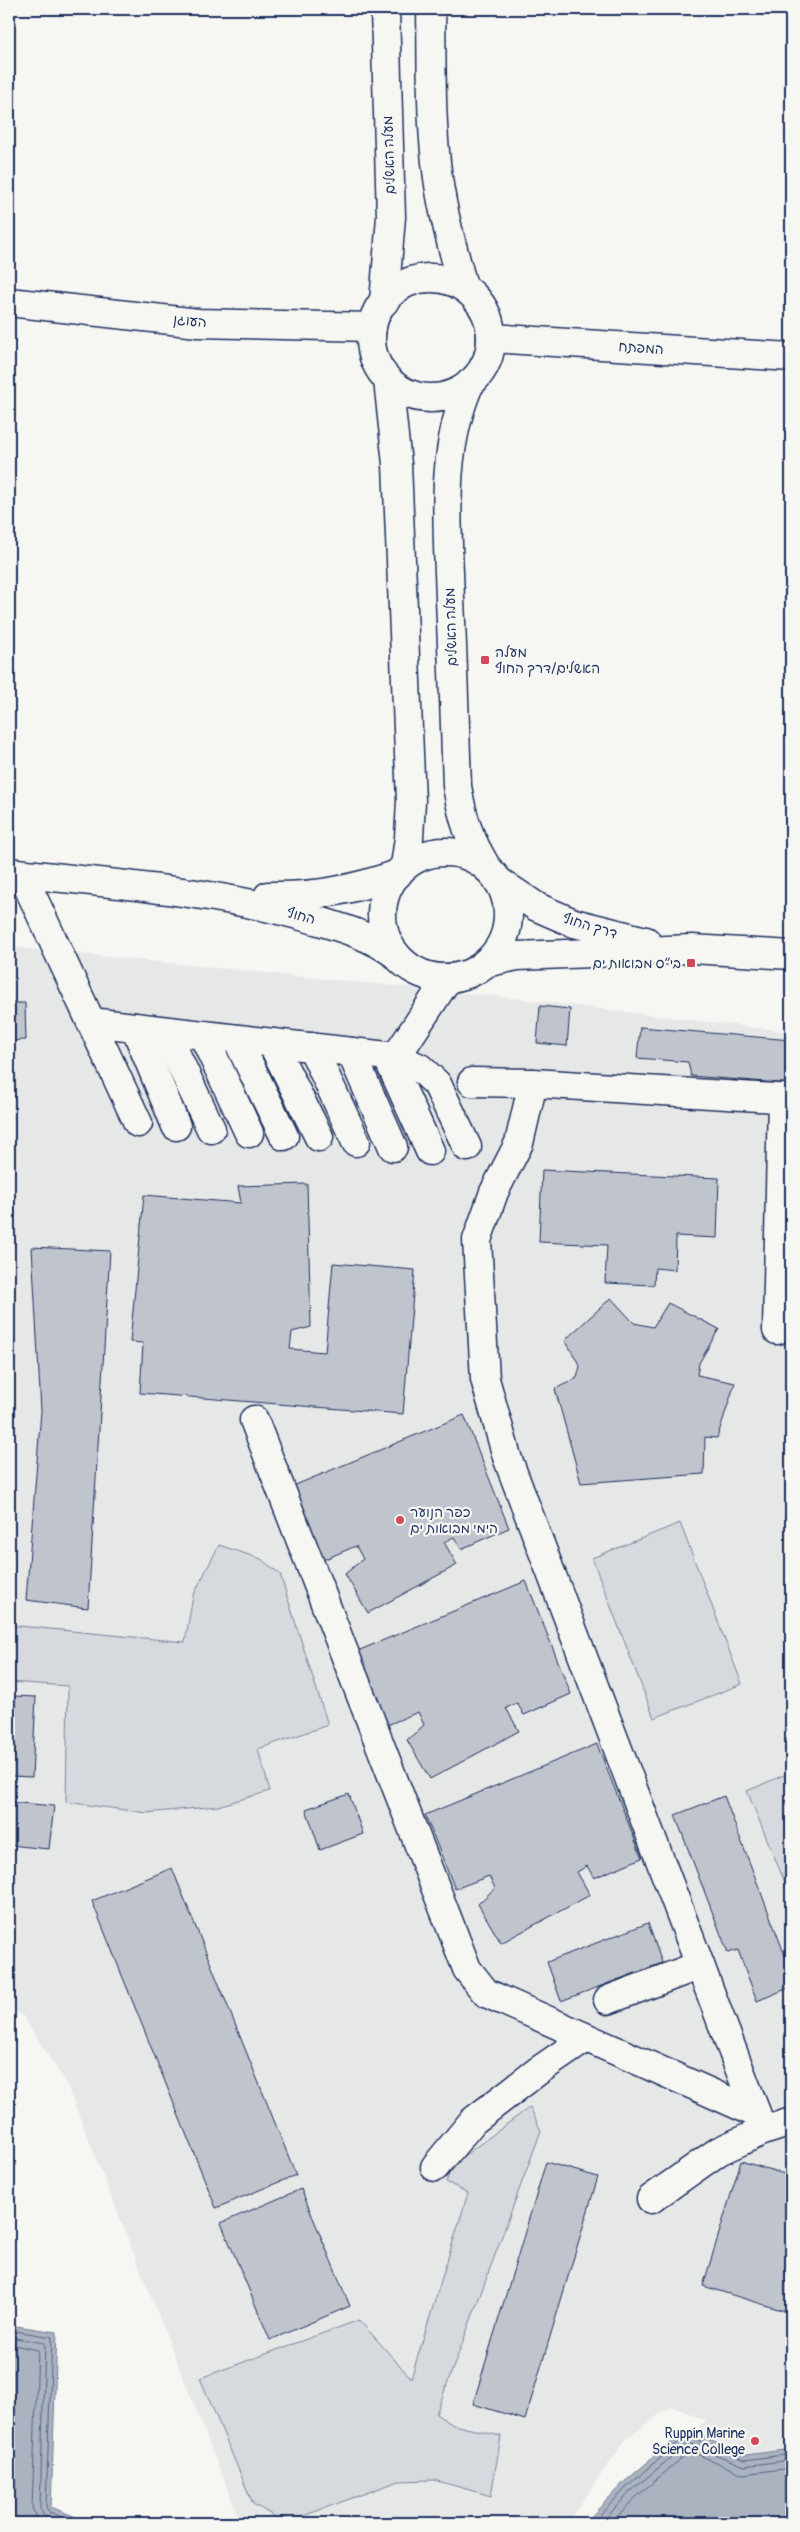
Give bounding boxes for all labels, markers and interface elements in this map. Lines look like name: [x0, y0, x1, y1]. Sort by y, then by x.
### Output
street label: מעלה האשלים: [379, 115, 399, 195]
street label: העוגן: [172, 311, 208, 331]
street label: המפתח: [618, 338, 664, 358]
street label: מעלה האשלים: [441, 587, 461, 667]
place label: מעלה האשלים/דרך החוף: [495, 644, 600, 677]
marker: מעלה האשלים/דרך החוף: [479, 654, 491, 666]
street label: החוף: [285, 904, 317, 928]
street label: דרך החוף: [561, 910, 619, 942]
place label: בי״ס מבואות ים: [593, 955, 681, 972]
marker: בי״ס מבואות ים: [685, 957, 697, 969]
place label: כפר הנוער הימי מבואות ים: [410, 1504, 498, 1537]
marker: כפר הנוער הימי מבואות ים: [394, 1514, 406, 1526]
place label: Ruppin Marine Science College: [652, 2425, 745, 2458]
marker: Ruppin Marine Science College: [749, 2435, 761, 2447]

